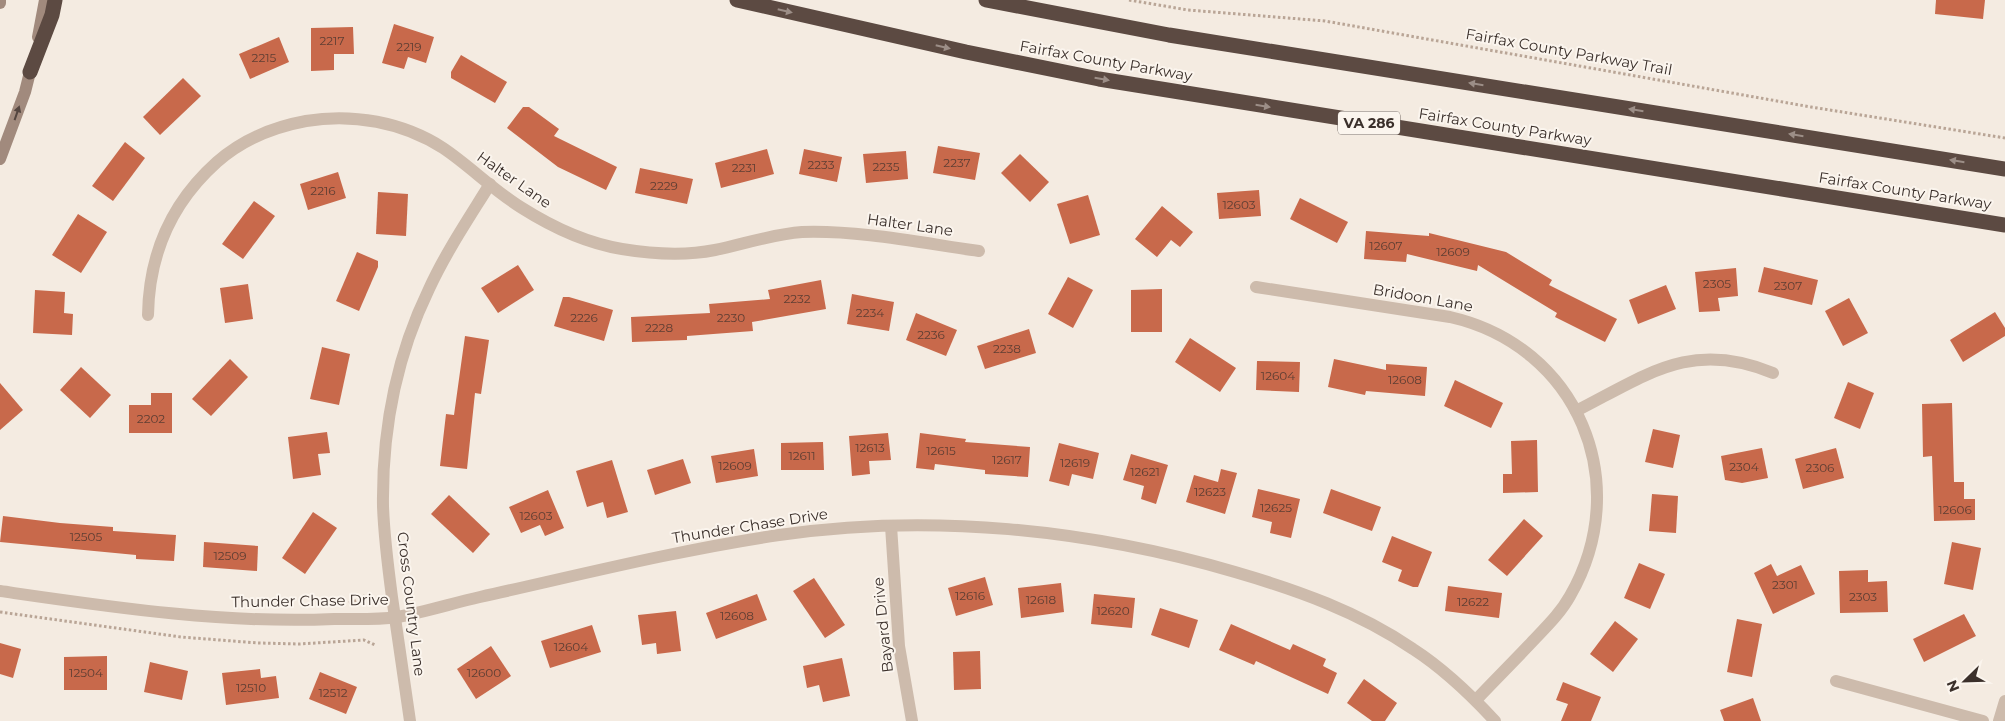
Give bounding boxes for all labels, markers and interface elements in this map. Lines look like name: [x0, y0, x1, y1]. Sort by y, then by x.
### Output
one-way arrow: [777, 7, 792, 15]
street label: Fairfax County Parkway Trail: [1464, 24, 1674, 79]
house number: 2217: [319, 33, 345, 48]
street label: Fairfax County Parkway: [1018, 36, 1195, 85]
house number: 2219: [396, 39, 422, 54]
one-way arrow: [935, 43, 951, 51]
house number: 2215: [252, 50, 277, 65]
one-way arrow: [1095, 76, 1111, 84]
one-way arrow: [1467, 80, 1483, 88]
one-way arrow: [1255, 102, 1271, 110]
street label: Fairfax County Parkway: [1417, 103, 1594, 150]
one-way arrow: [14, 105, 22, 120]
one-way arrow: [1628, 105, 1644, 113]
road number: VA 286: [1338, 112, 1400, 134]
one-way arrow: [1788, 131, 1804, 139]
street label: Halter Lane: [473, 147, 555, 212]
house number: 2237: [943, 155, 971, 170]
house number: 2233: [807, 157, 835, 172]
one-way arrow: [1949, 157, 1965, 165]
house number: 2235: [872, 159, 900, 174]
house number: 2231: [732, 160, 756, 175]
street label: Fairfax County Parkway: [1817, 167, 1994, 214]
house number: 2229: [650, 178, 678, 193]
house number: 2216: [310, 183, 336, 198]
house number: 12603: [1222, 197, 1256, 212]
street label: Halter Lane: [866, 209, 954, 240]
house number: 12607: [1369, 238, 1403, 253]
house number: 12609: [1436, 244, 1470, 259]
house number: 2305: [1703, 276, 1731, 291]
house number: 2307: [1774, 278, 1802, 293]
street label: Bridoon Lane: [1372, 279, 1475, 316]
house number: 2232: [783, 291, 811, 306]
house number: 2234: [856, 305, 884, 320]
house number: 2226: [570, 310, 598, 325]
house number: 2230: [717, 310, 745, 325]
house number: 2228: [645, 320, 673, 335]
house number: 2236: [917, 327, 945, 342]
house number: 2238: [993, 341, 1021, 356]
house number: 12604: [1261, 368, 1295, 383]
house number: 12608: [1388, 372, 1422, 387]
house number: 2202: [137, 411, 165, 426]
house number: 12613: [855, 440, 885, 455]
house number: 12615: [926, 443, 956, 458]
house number: 12611: [788, 448, 816, 463]
house number: 12617: [992, 452, 1022, 467]
house number: 12619: [1060, 455, 1090, 470]
house number: 12609: [718, 458, 752, 473]
house number: 2304: [1729, 459, 1759, 474]
house number: 2306: [1806, 460, 1834, 475]
house number: 12621: [1130, 464, 1160, 479]
house number: 12623: [1194, 484, 1226, 499]
house number: 12625: [1260, 500, 1292, 515]
house number: 12606: [1938, 502, 1972, 517]
street label: Thunder Chase Drive: [671, 504, 829, 547]
house number: 12603: [519, 508, 553, 523]
house number: 12505: [70, 529, 103, 544]
street label: Cross Country Lane: [393, 531, 430, 677]
house number: 12509: [213, 548, 247, 563]
street label: Bayard Drive: [868, 576, 897, 674]
house number: 2301: [1772, 577, 1798, 592]
house number: 12616: [955, 588, 985, 603]
house number: 2303: [1849, 589, 1877, 604]
street label: Thunder Chase Drive: [231, 590, 389, 611]
house number: 12618: [1026, 592, 1057, 607]
house number: 12622: [1457, 594, 1489, 609]
house number: 12620: [1096, 603, 1130, 618]
house number: 12608: [720, 608, 754, 623]
house number: 12604: [554, 639, 588, 654]
north arrow: [1940, 656, 1990, 706]
house number: 12504: [69, 665, 103, 680]
house number: 12600: [467, 665, 501, 680]
text: N: [1943, 677, 1964, 695]
house number: 12510: [236, 680, 266, 695]
house number: 12512: [318, 685, 348, 700]

